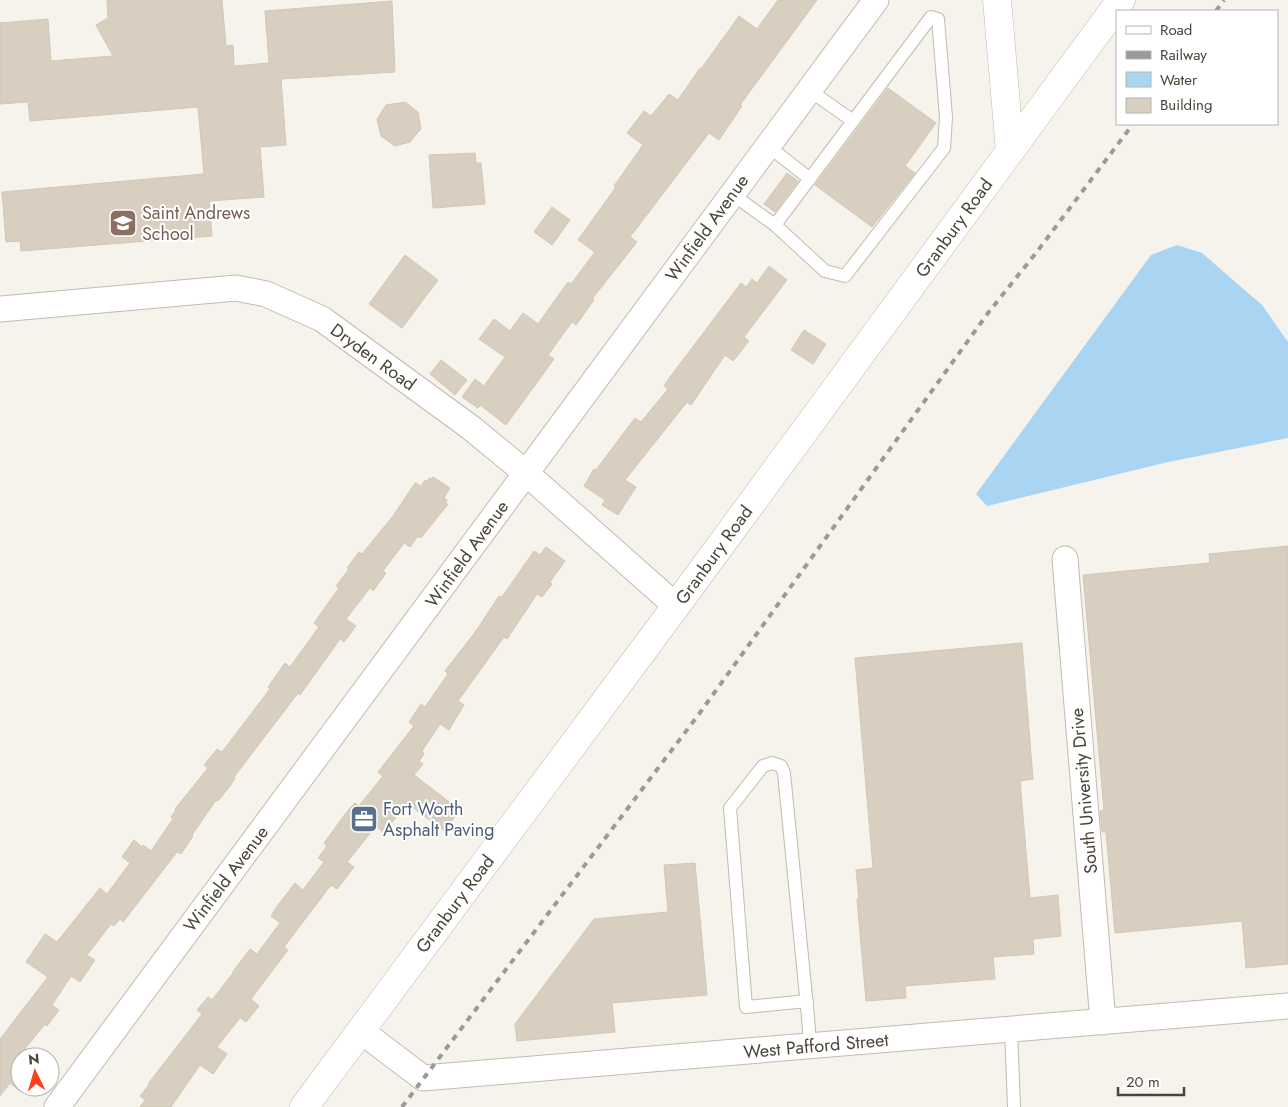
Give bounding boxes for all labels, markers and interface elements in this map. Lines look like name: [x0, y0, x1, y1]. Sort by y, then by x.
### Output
legend: [1116, 10, 1278, 125]
text: Road: [1160, 19, 1192, 41]
text: Railway: [1160, 44, 1207, 66]
text: Water: [1160, 69, 1198, 91]
text: Building: [1160, 94, 1212, 116]
street label: Winfield Avenue: [659, 169, 755, 287]
street label: Granbury Road: [909, 173, 999, 283]
place label: Saint Andrews School: [142, 200, 250, 247]
school or university icon: Saint Andrews School: [108, 208, 138, 238]
street label: Dryden Road: [325, 317, 421, 397]
street label: Winfield Avenue: [419, 495, 515, 613]
street label: Granbury Road: [669, 500, 759, 610]
street label: South University Drive: [1064, 707, 1104, 875]
place label: Fort Worth Asphalt Paving: [383, 796, 495, 843]
office icon: Fort Worth Asphalt Paving: [349, 804, 379, 834]
street label: Winfield Avenue: [177, 820, 275, 938]
street label: Granbury Road: [409, 850, 501, 958]
street label: West Pafford Street: [742, 1027, 890, 1065]
north arrow: [10, 1047, 60, 1097]
text: N: [27, 1049, 40, 1069]
scale bar: [1118, 1064, 1184, 1096]
text: 20 m: [1126, 1071, 1160, 1093]

